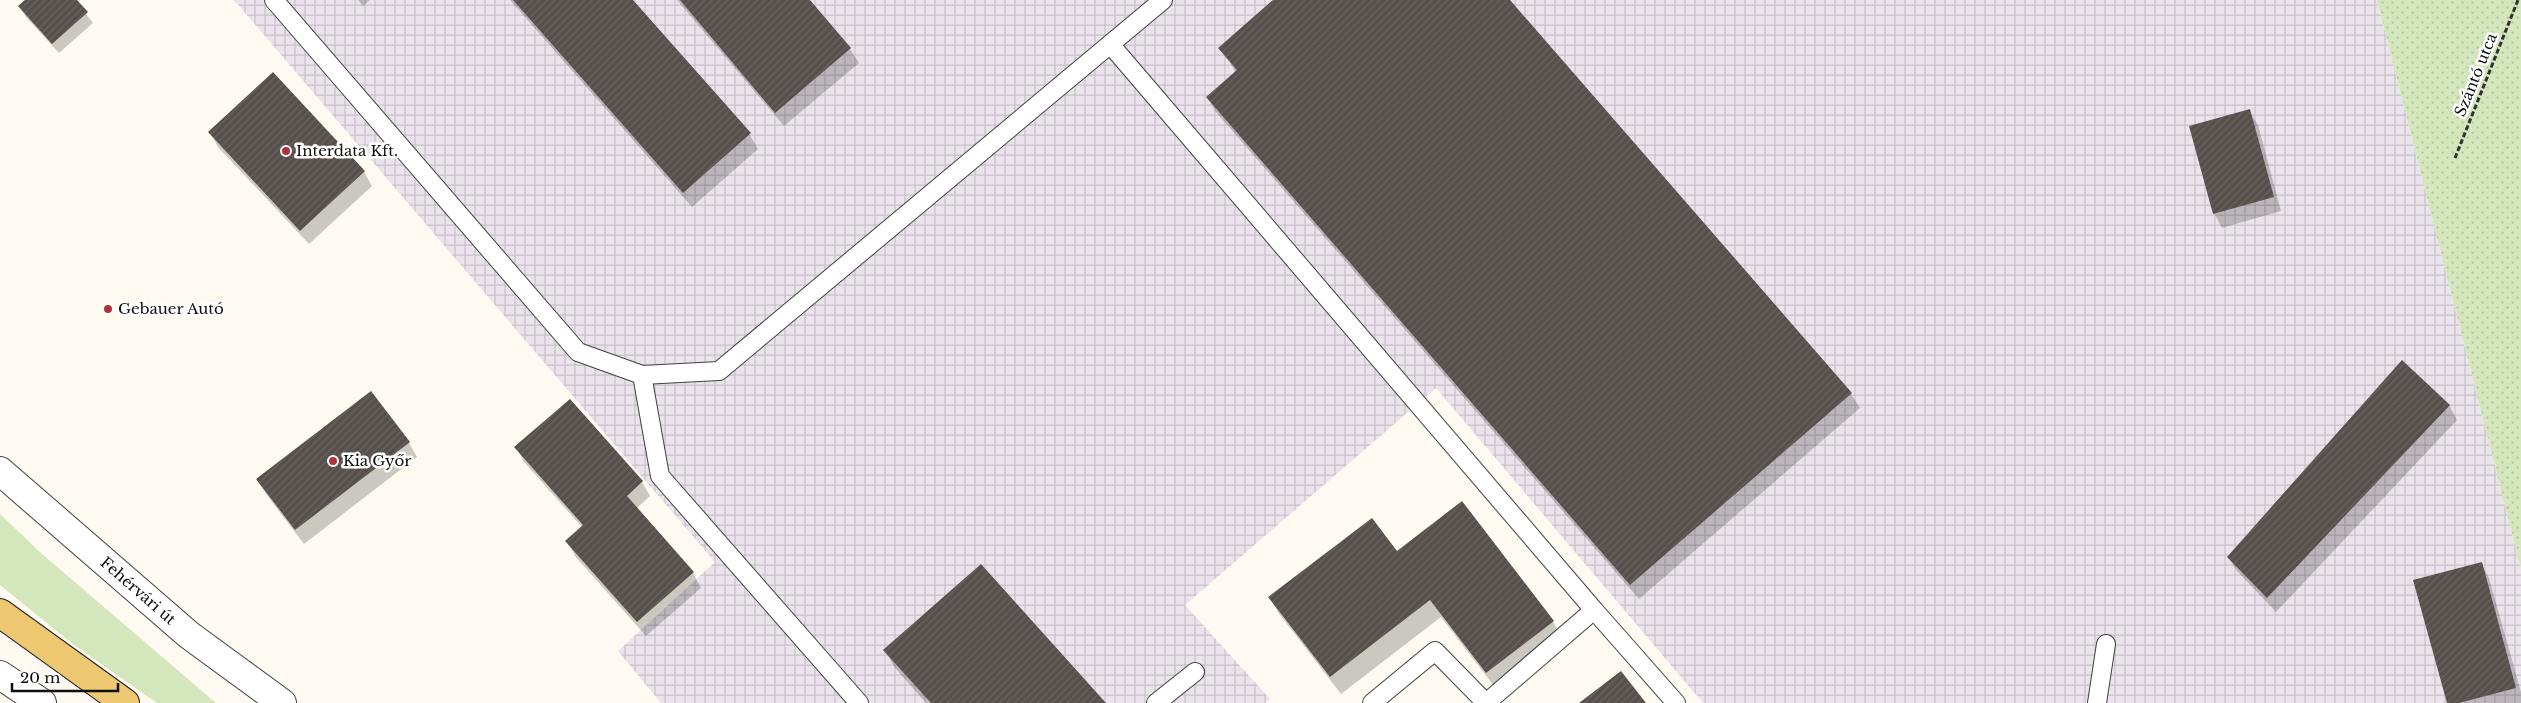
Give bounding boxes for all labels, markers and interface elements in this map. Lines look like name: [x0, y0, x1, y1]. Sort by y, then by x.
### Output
street label: Szántó utca: [2450, 30, 2501, 119]
place label: Interdata Kft.: [296, 141, 398, 160]
marker: Interdata Kft.: [280, 145, 292, 157]
place label: Gebauer Autó: [118, 299, 224, 318]
marker: Gebauer Autó: [102, 303, 114, 315]
place label: Kia Győr: [343, 451, 412, 470]
marker: Kia Győr: [327, 455, 339, 467]
street label: Fehérvári út: [97, 553, 180, 629]
scale bar: [12, 660, 119, 692]
text: 20 m: [20, 668, 60, 687]

